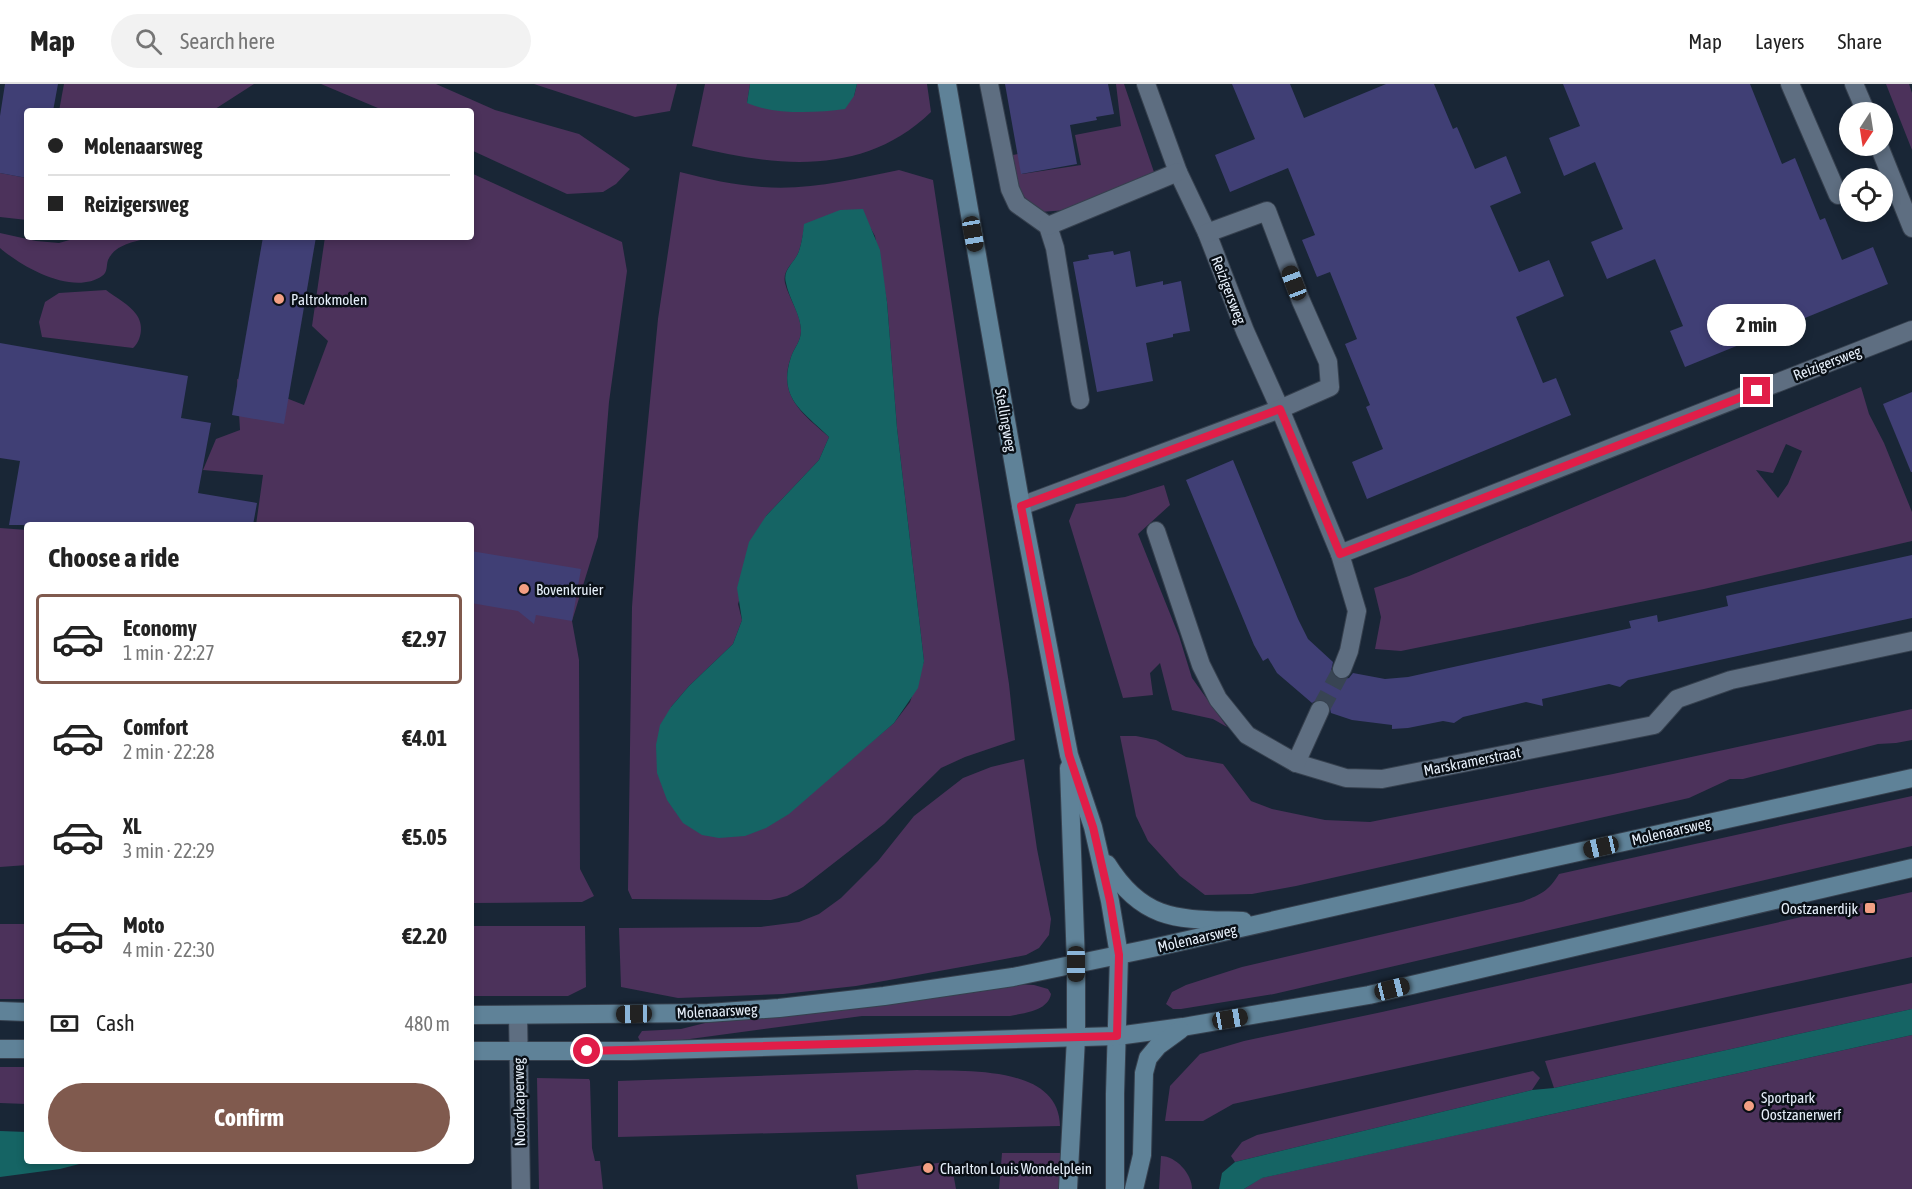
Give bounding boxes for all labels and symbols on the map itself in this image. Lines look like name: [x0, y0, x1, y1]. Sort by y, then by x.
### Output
north arrow: [1839, 102, 1893, 156]
car: [961, 215, 985, 253]
street label: Reizigersweg: [1208, 254, 1250, 327]
car: [1279, 263, 1309, 303]
place label: Paltrokmolen: [291, 291, 367, 308]
marker: Paltrokmolen: [272, 292, 286, 306]
callout: 2 min: [1708, 304, 1806, 346]
street label: Reizigersweg: [1791, 342, 1864, 384]
route end: [1743, 377, 1770, 404]
street label: Stellingweg: [992, 387, 1020, 454]
place label: Bovenkruier: [536, 581, 604, 598]
marker: Bovenkruier: [517, 582, 531, 596]
street label: Marskramerstraat: [1422, 743, 1522, 779]
street label: Molenaarsweg: [1630, 814, 1713, 848]
car: [1581, 834, 1621, 860]
place label: Oostzanerdijk: [1781, 900, 1858, 917]
marker: Oostzanerdijk: [1863, 901, 1877, 915]
street label: Molenaarsweg: [1156, 921, 1239, 955]
car: [1067, 946, 1085, 982]
car: [1372, 976, 1412, 1002]
street label: Molenaarsweg: [676, 1000, 758, 1022]
car: [616, 1005, 652, 1023]
car: [1211, 1007, 1249, 1031]
route start: [573, 1037, 600, 1064]
street label: Noordkaperweg: [510, 1057, 528, 1146]
place label: Sportpark Oostzanerwerf: [1761, 1089, 1841, 1123]
marker: Sportpark Oostzanerwerf: [1742, 1099, 1756, 1113]
place label: Charlton Louis Wondelplein: [940, 1160, 1092, 1177]
marker: Charlton Louis Wondelplein: [921, 1161, 935, 1175]

